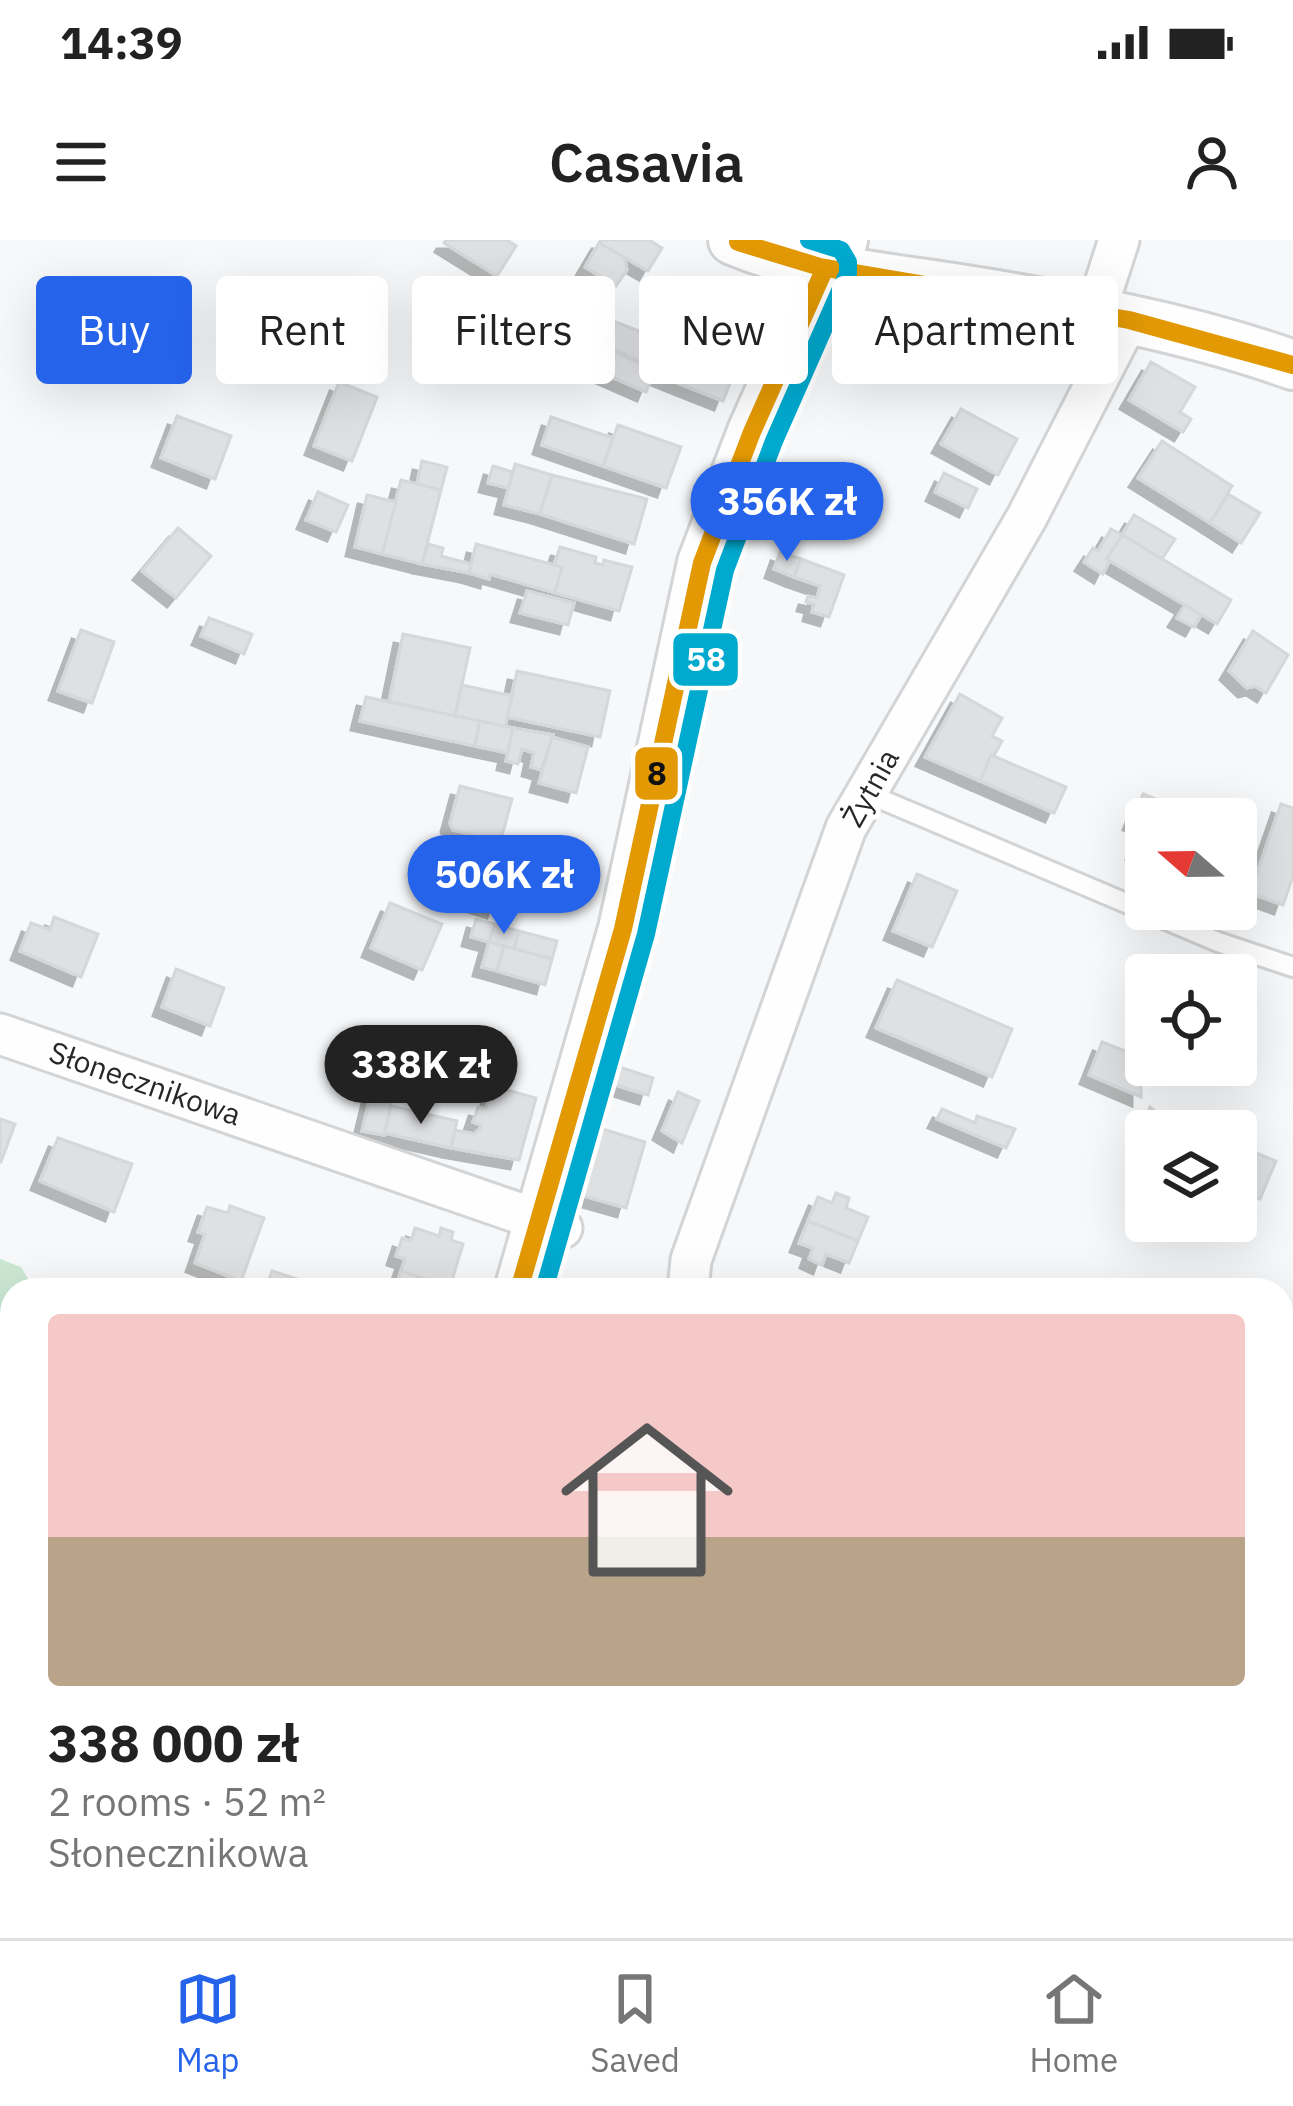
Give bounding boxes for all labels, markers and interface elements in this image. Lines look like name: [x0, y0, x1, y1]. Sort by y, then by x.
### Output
text: 14:39: [60, 13, 183, 71]
text: Casavia: [549, 127, 744, 197]
icon: menu: [48, 129, 114, 195]
icon: person: [1179, 129, 1245, 195]
chip: Buy: [36, 276, 192, 384]
chip: Rent: [216, 276, 388, 384]
chip: Filters: [412, 276, 615, 384]
chip: New: [639, 276, 808, 384]
chip: Apartment: [832, 276, 1118, 384]
pin: 356K zł: [676, 462, 898, 564]
text: 356K zł: [718, 475, 857, 526]
line badge: 58: [671, 631, 740, 688]
text: 58: [686, 637, 726, 680]
street label: Żytnia: [832, 741, 907, 833]
line badge: 8: [633, 745, 680, 802]
text: 8: [647, 751, 667, 794]
north arrow: [1125, 798, 1257, 930]
map controls: [1125, 798, 1257, 1242]
pin: 506K zł: [393, 835, 615, 937]
text: 506K zł: [435, 848, 574, 899]
button: locate: [1125, 954, 1257, 1086]
pin: 338K zł: [310, 1025, 532, 1127]
street label: Słonecznikowa: [44, 1032, 247, 1134]
text: 338K zł: [352, 1038, 491, 1089]
button: layers: [1125, 1110, 1257, 1242]
icon: home: [539, 1392, 755, 1608]
text: 338 000 zł: [48, 1710, 298, 1776]
text: 2 rooms · 52 m²: [48, 1776, 326, 1827]
text: Słonecznikowa: [48, 1827, 308, 1878]
tab: Map: [175, 1966, 241, 2081]
tab: Saved: [590, 1966, 680, 2081]
tab: Home: [1029, 1966, 1118, 2081]

